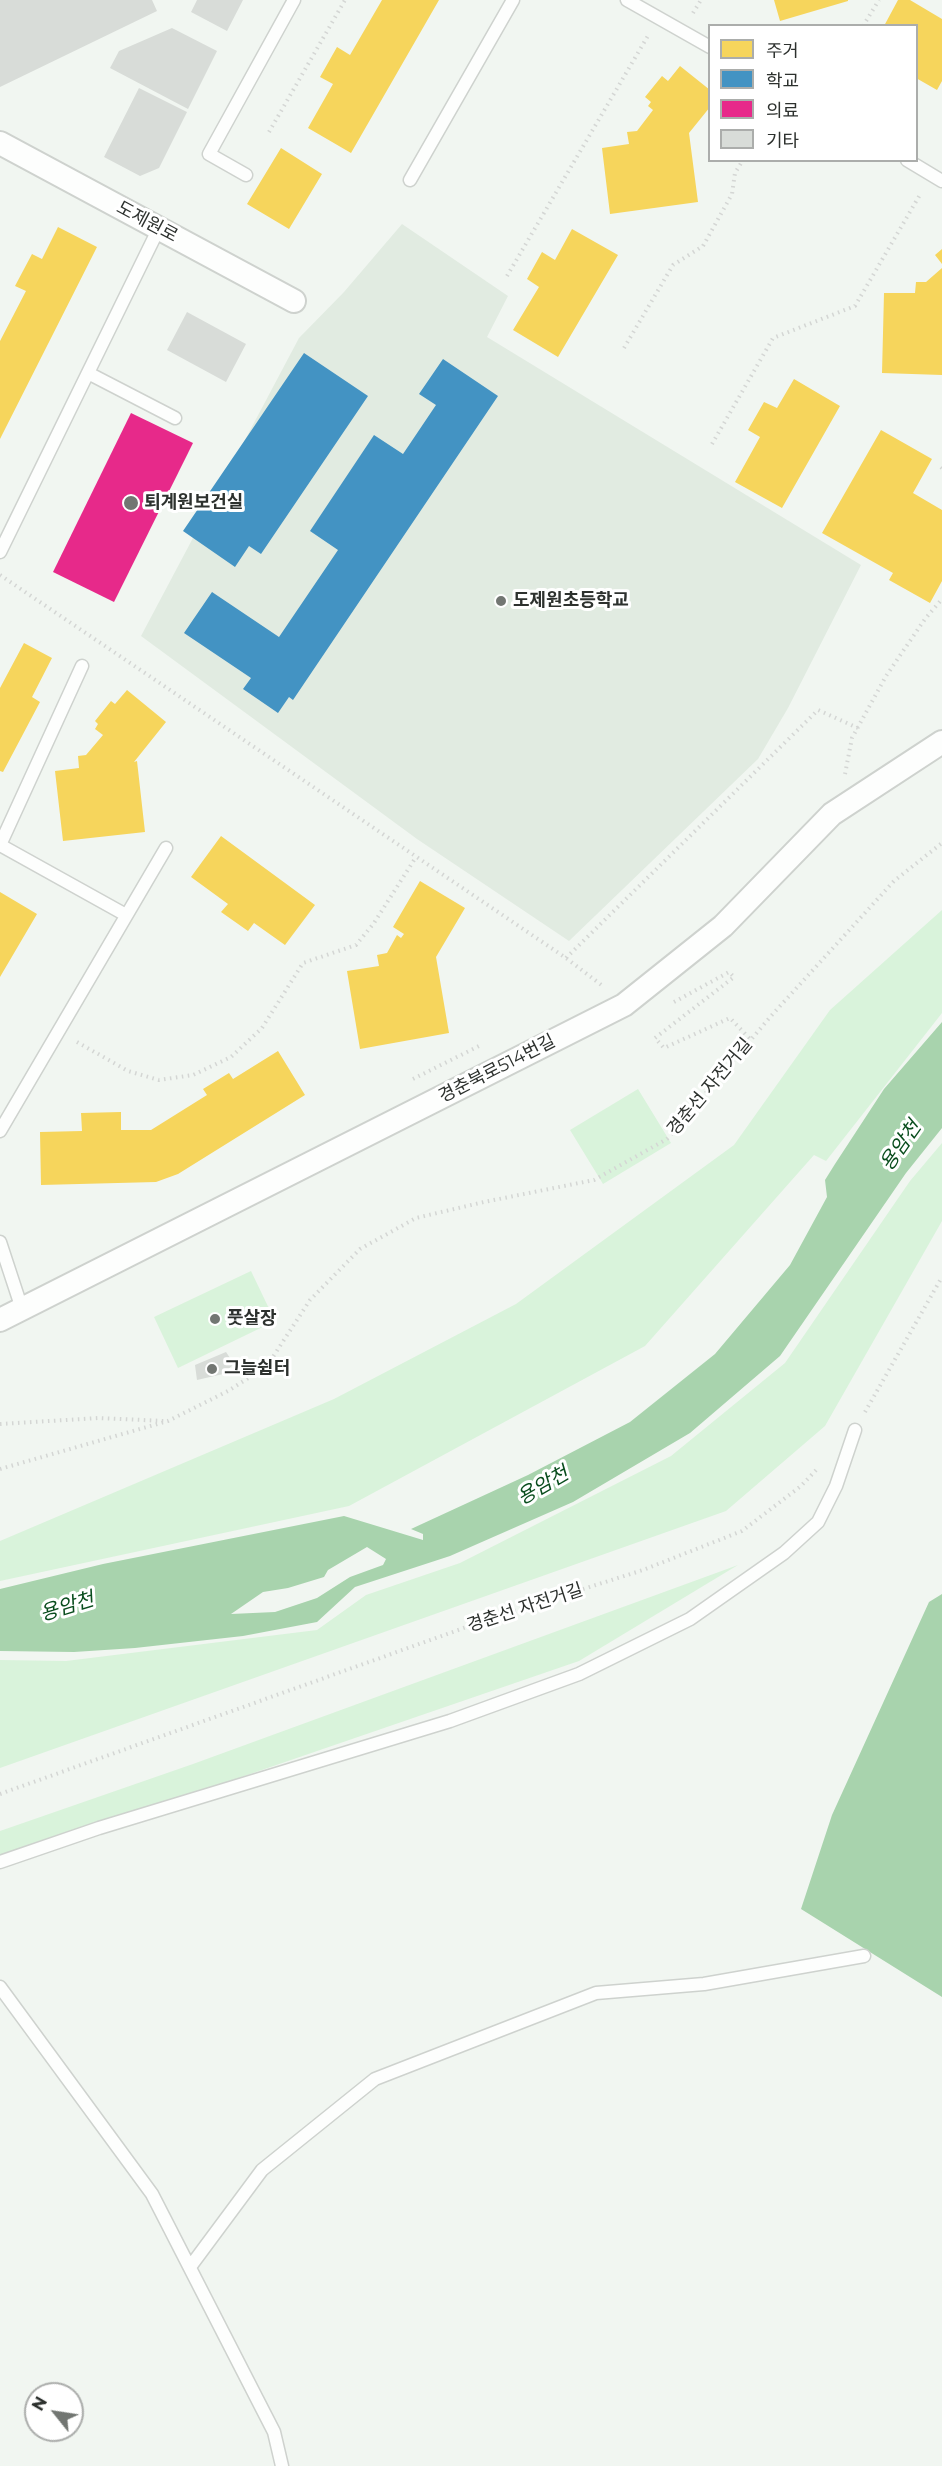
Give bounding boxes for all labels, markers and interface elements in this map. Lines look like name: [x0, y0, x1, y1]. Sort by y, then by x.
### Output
legend: [708, 24, 918, 162]
text: 주거: [766, 40, 799, 62]
text: 학교: [766, 70, 799, 92]
text: 의료: [766, 100, 799, 122]
text: 기타: [766, 130, 799, 152]
street label: 도제원로: [113, 197, 181, 247]
place label: 퇴계원보건실: [144, 492, 243, 514]
marker: 퇴계원보건실: [122, 494, 140, 512]
place label: 도제원초등학교: [513, 590, 629, 612]
marker: 도제원초등학교: [494, 594, 508, 608]
street label: 경춘북로514번길: [435, 1030, 559, 1108]
street label: 경춘선 자전거길: [663, 1034, 757, 1140]
water label: 용암천: [875, 1117, 927, 1175]
place label: 풋살장: [227, 1308, 277, 1330]
marker: 풋살장: [208, 1312, 222, 1326]
place label: 그늘쉼터: [224, 1358, 290, 1380]
marker: 그늘쉼터: [205, 1362, 219, 1376]
water label: 용암천: [513, 1462, 573, 1510]
street label: 경춘선 자전거길: [464, 1579, 586, 1637]
water label: 용암천: [37, 1587, 97, 1627]
north arrow: [24, 2382, 84, 2442]
text: N: [28, 2393, 51, 2414]

